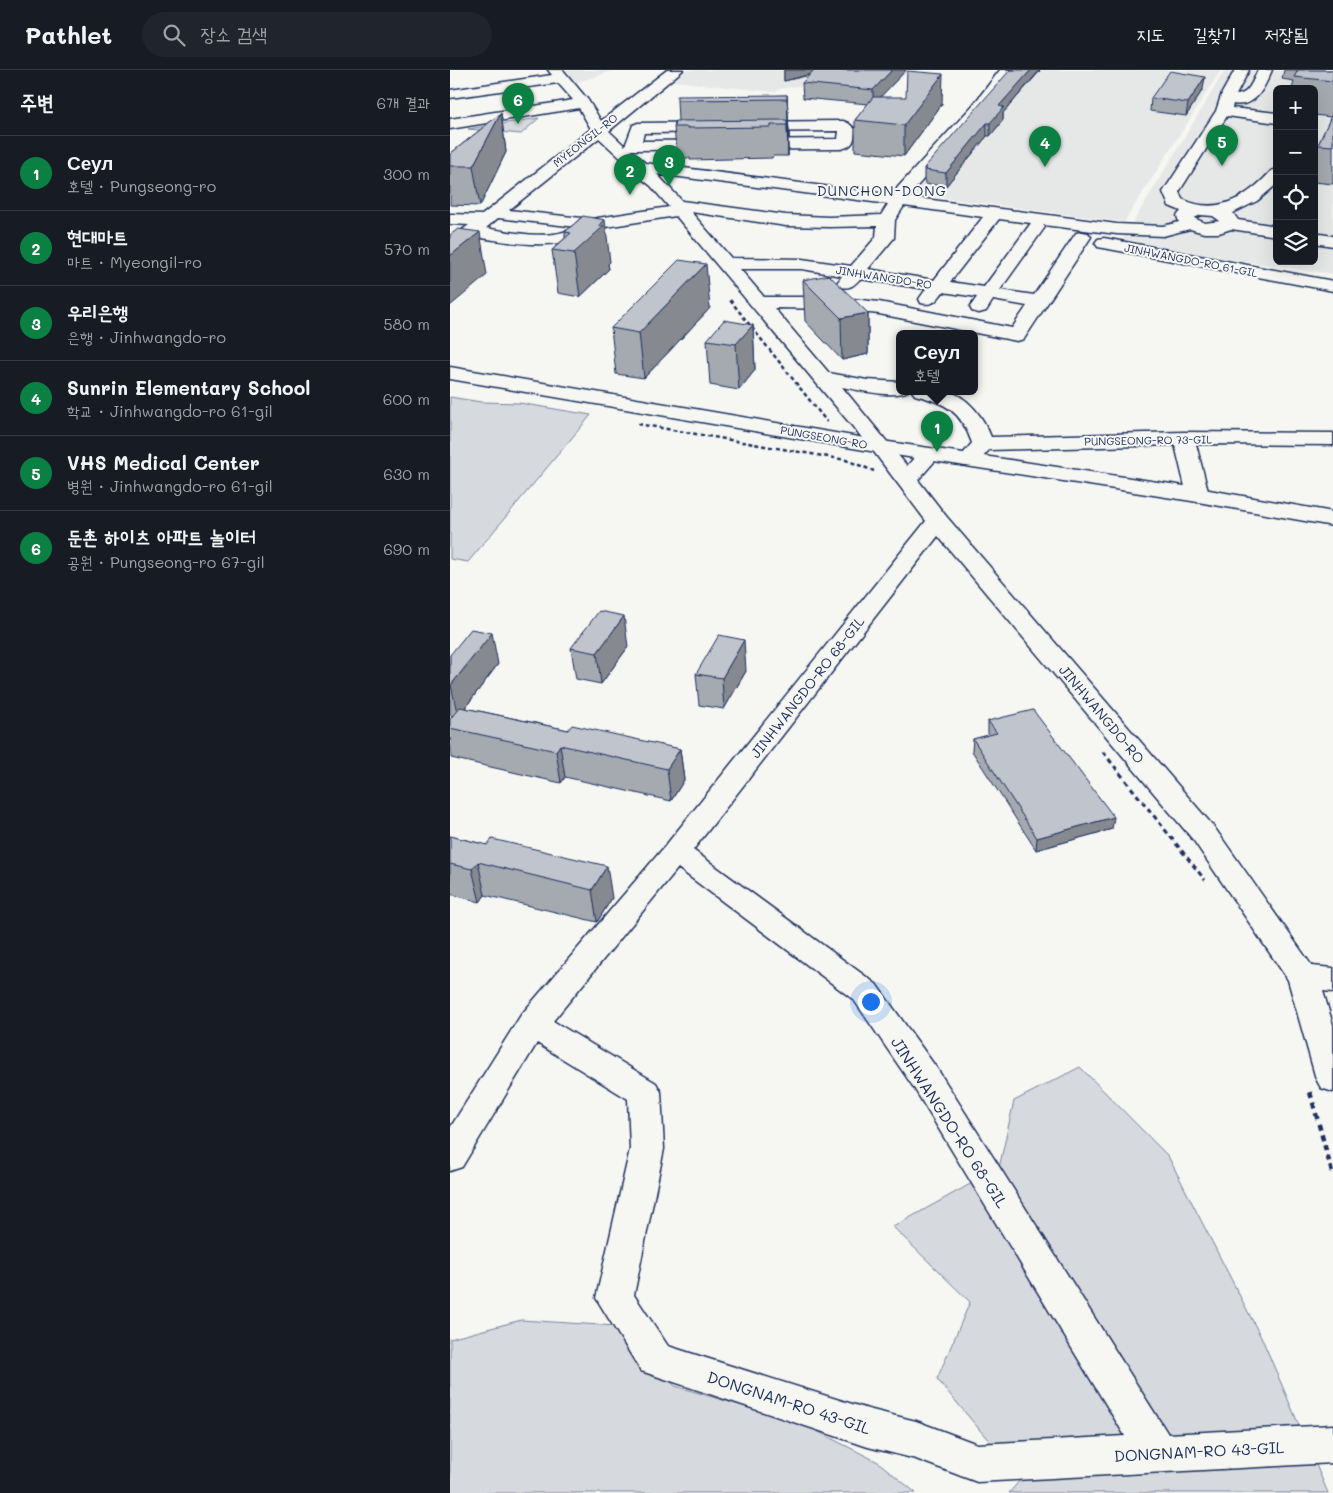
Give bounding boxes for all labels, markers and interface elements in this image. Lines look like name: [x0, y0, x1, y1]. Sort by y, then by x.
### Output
search box: [142, 12, 492, 57]
text: Pathlet: [25, 19, 112, 50]
icon: search: [160, 21, 188, 49]
text: 장소 검색: [200, 21, 267, 46]
text: 지도: [1136, 22, 1165, 46]
text: 길찾기: [1193, 22, 1237, 46]
text: 저장됨: [1265, 22, 1308, 46]
pin: 6: [502, 83, 534, 124]
map controls: [1273, 85, 1318, 265]
button: +: [1273, 85, 1318, 130]
text: 주변: [20, 88, 54, 115]
text: 6개 결과: [377, 92, 430, 113]
street label: MYEONGIL-RO: [550, 110, 621, 170]
pin: 5: [1206, 125, 1238, 166]
pin: 4: [1029, 126, 1061, 167]
button: −: [1273, 130, 1318, 175]
pin: 3: [653, 145, 685, 186]
text: Сеул: [67, 150, 113, 175]
pin: 2: [614, 154, 646, 195]
text: 1: [32, 163, 40, 184]
text: 300 m: [383, 163, 430, 184]
text: 호텔 · Pungseong-ro: [67, 175, 216, 196]
button: locate: [1273, 175, 1318, 220]
district label: DUNCHON-DONG: [817, 181, 947, 200]
button: layers: [1273, 220, 1318, 265]
text: 현대마트: [67, 224, 128, 249]
text: 2: [32, 238, 40, 259]
text: 570 m: [384, 238, 430, 259]
street label: JINHWANGDO-RO 61-GIL: [1123, 240, 1259, 280]
text: 마트 · Myeongil-ro: [67, 251, 202, 272]
street label: JINHWANGDO-RO: [835, 262, 933, 292]
text: 우리은행: [67, 299, 128, 324]
text: 3: [31, 313, 41, 334]
text: 580 m: [383, 313, 430, 334]
text: 은행 · Jinhwangdo-ro: [67, 326, 226, 347]
popup: [896, 330, 978, 395]
text: Сеул: [914, 339, 960, 364]
text: 호텔: [914, 364, 940, 385]
text: Sunrin Elementary School: [67, 375, 310, 400]
text: 4: [31, 388, 41, 409]
text: 600 m: [383, 388, 430, 409]
text: 학교 · Jinhwangdo-ro 61-gil: [67, 400, 273, 421]
pin: 1: [921, 411, 953, 452]
street label: PUNGSEONG-RO: [779, 422, 869, 452]
street label: PUNGSEONG-RO 73-GIL: [1084, 431, 1212, 449]
text: VHS Medical Center: [67, 450, 260, 475]
text: 5: [31, 463, 41, 484]
text: 630 m: [383, 463, 430, 484]
text: 병원 · Jinhwangdo-ro 61-gil: [67, 475, 273, 496]
text: 둔촌 하이츠 아파트 놀이터: [67, 524, 256, 549]
text: 6: [31, 538, 41, 559]
text: 690 m: [383, 538, 430, 559]
text: 공원 · Pungseong-ro 67-gil: [67, 551, 265, 572]
street label: JINHWANGDO-RO 68-GIL: [746, 612, 869, 762]
street label: JINHWANGDO-RO: [1055, 661, 1149, 767]
your location: [858, 989, 884, 1015]
street label: JINHWANGDO-RO 68-GIL: [887, 1033, 1013, 1212]
street label: DONGNAM-RO 43-GIL: [705, 1366, 874, 1439]
street label: DONGNAM-RO 43-GIL: [1113, 1436, 1285, 1466]

